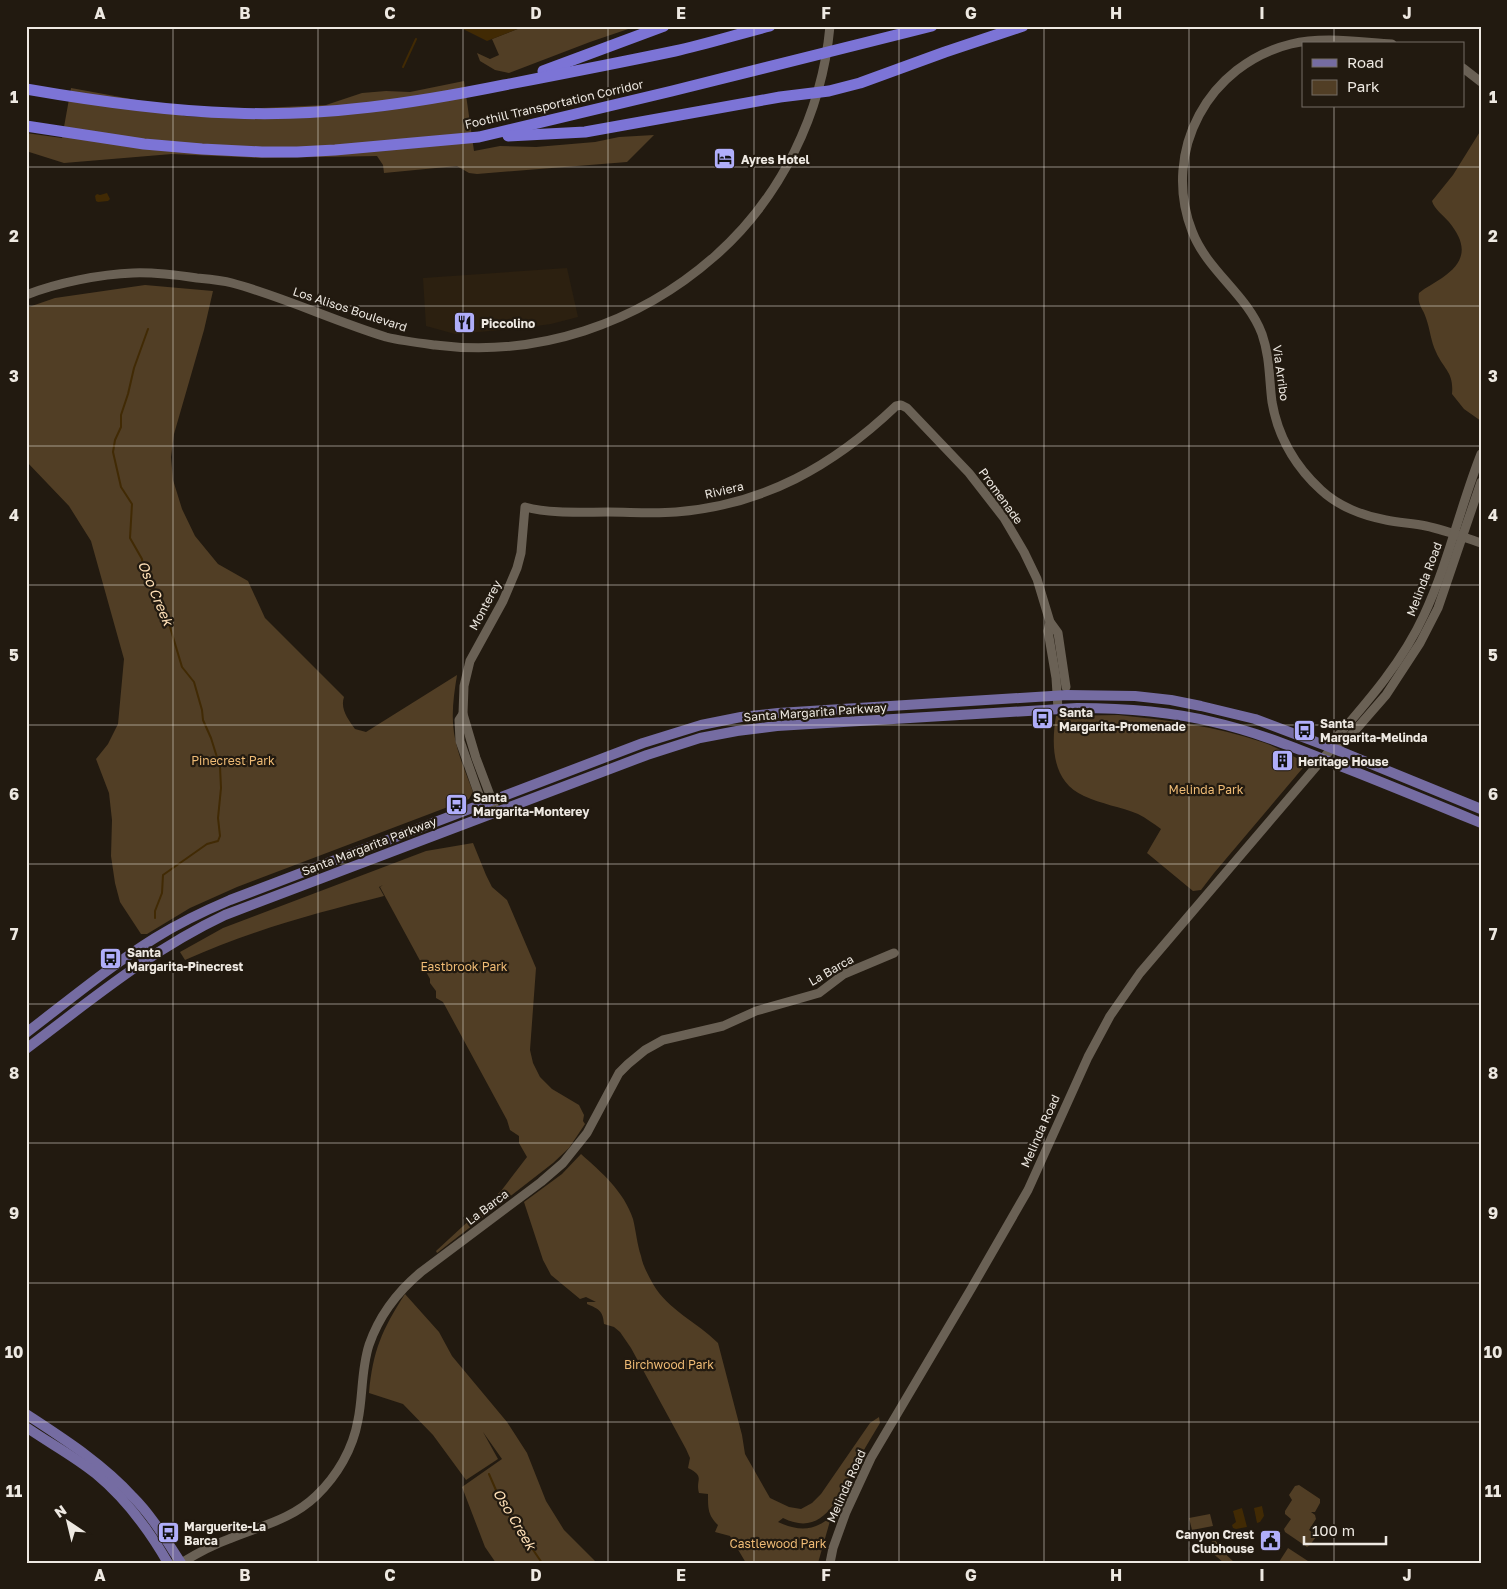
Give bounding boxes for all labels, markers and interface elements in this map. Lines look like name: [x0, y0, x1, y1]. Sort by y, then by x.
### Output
text: A: [94, 3, 106, 23]
text: B: [239, 3, 251, 23]
text: C: [384, 3, 396, 23]
text: D: [530, 3, 542, 23]
text: E: [676, 3, 686, 23]
text: F: [821, 3, 831, 23]
text: G: [965, 3, 977, 23]
text: H: [1110, 3, 1122, 23]
text: I: [1259, 3, 1265, 23]
text: J: [1402, 3, 1412, 23]
legend: [1302, 42, 1464, 108]
text: Road: [1347, 53, 1384, 71]
street label: Foothill Transportation Corridor: [463, 76, 645, 132]
text: Park: [1347, 77, 1380, 95]
text: 1: [10, 87, 18, 107]
text: 1: [1489, 87, 1497, 107]
hotel icon: Ayres Hotel: [713, 147, 737, 171]
place label: Ayres Hotel: [741, 152, 810, 167]
text: 2: [9, 226, 19, 246]
text: 2: [1488, 226, 1498, 246]
street label: Los Alisos Boulevard: [291, 283, 409, 335]
restaurant icon: Piccolino: [453, 311, 477, 335]
place label: Piccolino: [481, 316, 535, 331]
street label: Via Arribo: [1270, 344, 1292, 402]
text: 3: [9, 366, 19, 386]
text: 3: [1488, 366, 1498, 386]
street label: Promenade: [976, 465, 1026, 527]
street label: Riviera: [703, 478, 745, 502]
text: 4: [9, 505, 19, 525]
text: 4: [1488, 505, 1498, 525]
street label: Melinda Road: [1403, 540, 1445, 618]
water label: Oso Creek: [135, 558, 178, 630]
street label: Monterey: [466, 577, 505, 633]
text: 5: [9, 645, 19, 665]
text: 5: [1488, 645, 1498, 665]
street label: Santa Margarita Parkway: [743, 699, 887, 724]
place label: Santa Margarita-Promenade: [1059, 705, 1186, 734]
bus stop icon: Santa Margarita-Promenade: [1031, 707, 1055, 731]
place label: Santa Margarita-Melinda: [1320, 716, 1427, 745]
bus stop icon: Santa Margarita-Melinda: [1292, 718, 1316, 742]
building icon: Heritage House: [1270, 749, 1294, 773]
park label: Pinecrest Park: [191, 753, 275, 768]
place label: Heritage House: [1298, 754, 1389, 769]
park label: Melinda Park: [1169, 782, 1244, 797]
text: 6: [9, 784, 19, 804]
text: 6: [1488, 784, 1498, 804]
place label: Santa Margarita-Monterey: [473, 790, 590, 819]
bus stop icon: Santa Margarita-Monterey: [445, 792, 469, 816]
street label: Santa Margarita Parkway: [299, 813, 439, 879]
text: 7: [10, 924, 19, 944]
text: 7: [1489, 924, 1498, 944]
place label: Santa Margarita-Pinecrest: [127, 945, 244, 974]
bus stop icon: Santa Margarita-Pinecrest: [99, 947, 123, 971]
street label: La Barca: [806, 951, 856, 989]
park label: Eastbrook Park: [420, 959, 508, 974]
text: 8: [9, 1063, 19, 1083]
text: 8: [1488, 1063, 1498, 1083]
street label: Melinda Road: [1017, 1092, 1063, 1170]
street label: La Barca: [463, 1186, 511, 1228]
text: 9: [9, 1203, 19, 1223]
text: 9: [1488, 1203, 1498, 1223]
text: 10: [5, 1342, 23, 1362]
text: 10: [1484, 1342, 1502, 1362]
park label: Birchwood Park: [624, 1357, 714, 1372]
street label: Melinda Road: [823, 1447, 869, 1525]
text: 11: [6, 1481, 22, 1501]
text: 11: [1485, 1481, 1501, 1501]
water label: Oso Creek: [490, 1485, 541, 1555]
north arrow: [42, 1496, 92, 1546]
text: N: [51, 1501, 69, 1521]
scale bar: [1304, 1514, 1387, 1546]
place label: Marguerite-La Barca: [184, 1519, 266, 1548]
bus stop icon: Marguerite-La Barca: [156, 1521, 180, 1545]
text: 100 m: [1312, 1521, 1355, 1539]
place label: Canyon Crest Clubhouse: [1175, 1527, 1254, 1556]
public building icon: Canyon Crest Clubhouse: [1258, 1529, 1282, 1553]
park label: Castlewood Park: [729, 1536, 827, 1551]
text: A: [94, 1565, 106, 1585]
text: B: [239, 1565, 251, 1585]
text: C: [384, 1565, 396, 1585]
text: D: [530, 1565, 542, 1585]
text: E: [676, 1565, 686, 1585]
text: F: [821, 1565, 831, 1585]
text: G: [965, 1565, 977, 1585]
text: H: [1110, 1565, 1122, 1585]
text: I: [1259, 1565, 1265, 1585]
text: J: [1402, 1565, 1412, 1585]

